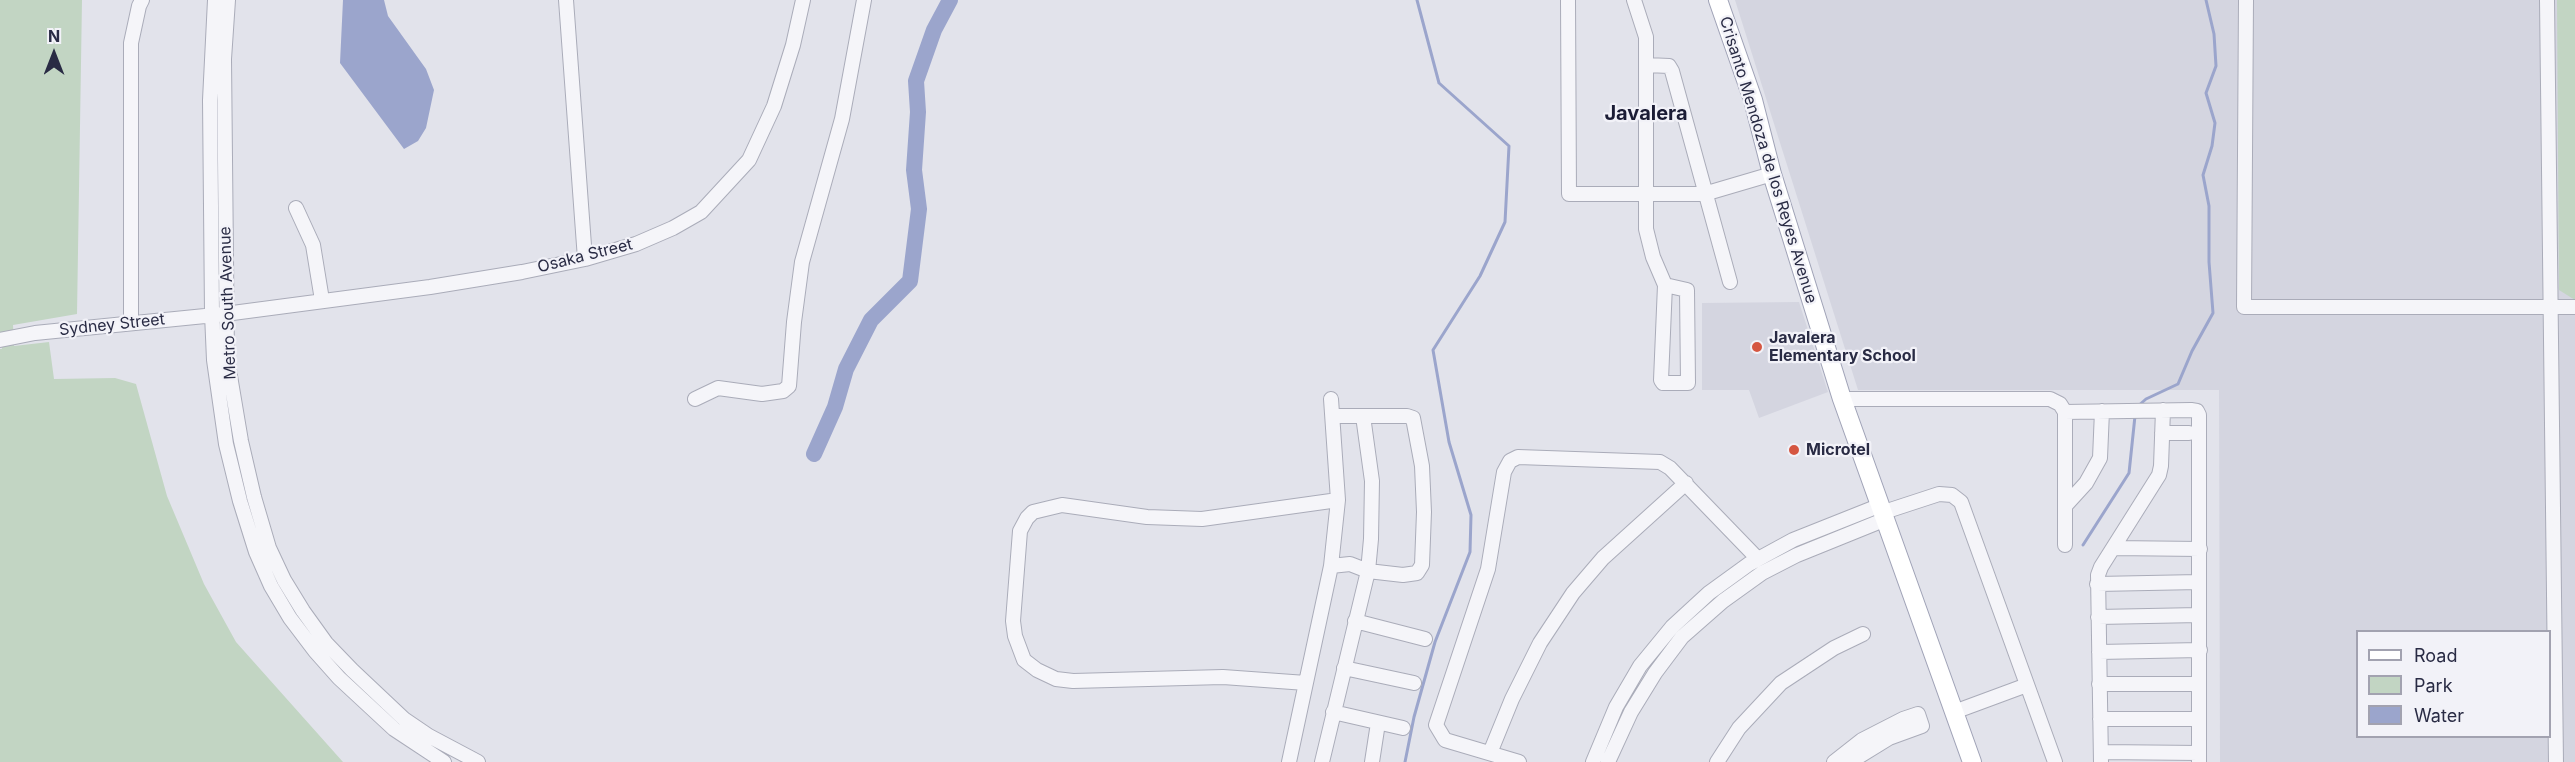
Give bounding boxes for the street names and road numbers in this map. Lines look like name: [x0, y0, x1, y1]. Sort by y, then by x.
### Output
street label: Crisanto Mendoza de los Reyes Avenue: [1715, 14, 1821, 306]
street label: Metro South Avenue: [216, 226, 240, 380]
street label: Osaka Street: [536, 235, 634, 277]
street label: Sydney Street: [58, 310, 166, 340]

